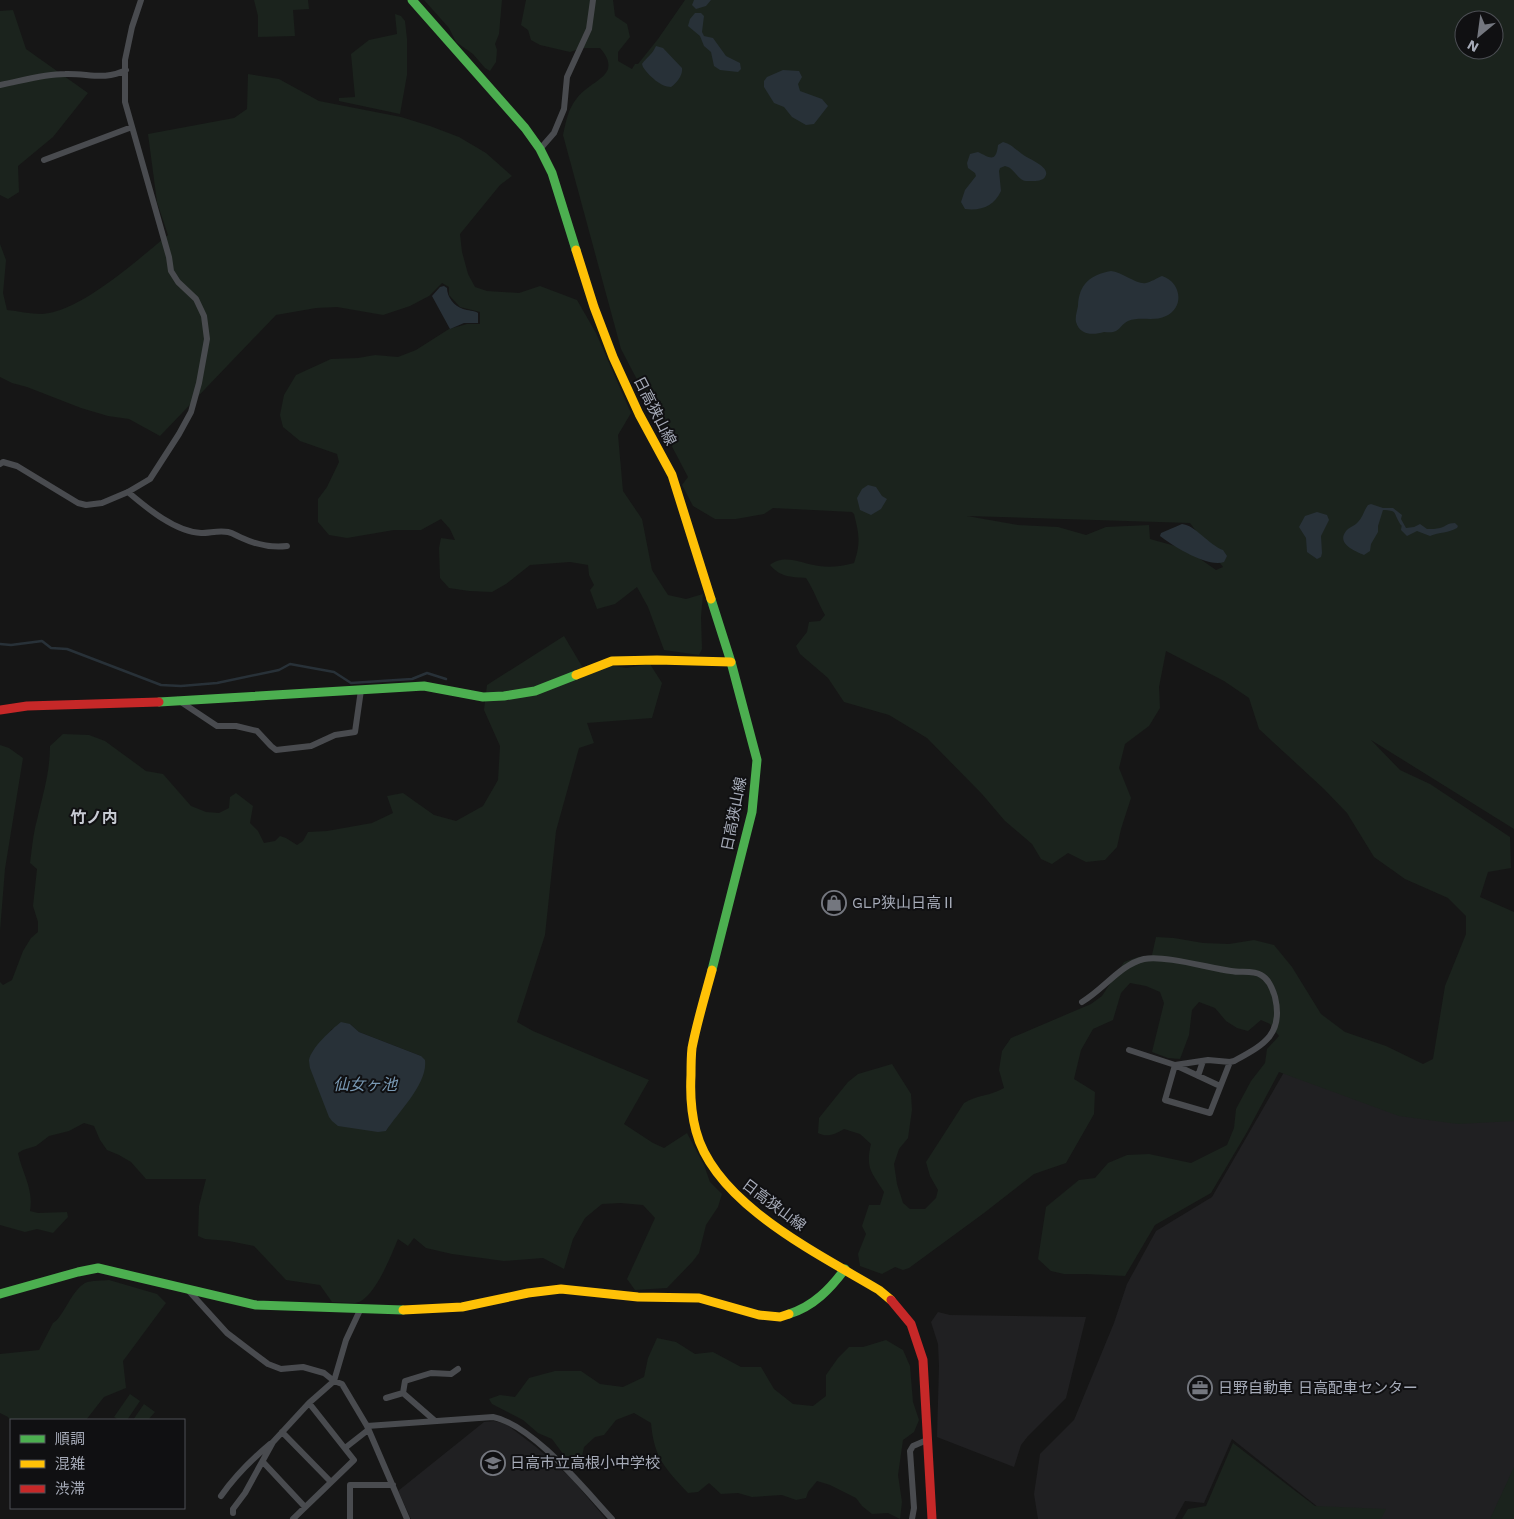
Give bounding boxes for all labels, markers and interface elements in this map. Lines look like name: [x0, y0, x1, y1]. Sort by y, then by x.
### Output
north arrow: [1454, 10, 1504, 60]
text: N: [1464, 37, 1481, 56]
street label: 日高狭山線: [630, 373, 680, 449]
street label: 日高狭山線: [718, 775, 750, 853]
district label: 竹ノ内: [70, 808, 118, 827]
shop icon: GLP狭山日高Ⅱ: [821, 890, 847, 916]
place label: GLP狭山日高Ⅱ: [852, 894, 956, 912]
water label: 仙女ヶ池: [333, 1075, 399, 1094]
street label: 日高狭山線: [739, 1175, 809, 1235]
office icon: 日野自動車 日高配車センター: [1187, 1375, 1213, 1401]
place label: 日野自動車 日高配車センター: [1218, 1379, 1418, 1397]
legend: [10, 1419, 185, 1509]
text: 順調: [55, 1430, 85, 1448]
school or university icon: 日高市立高根小中学校: [480, 1450, 506, 1476]
place label: 日高市立高根小中学校: [510, 1454, 660, 1472]
text: 混雑: [55, 1455, 85, 1473]
text: 渋滞: [55, 1480, 85, 1498]

